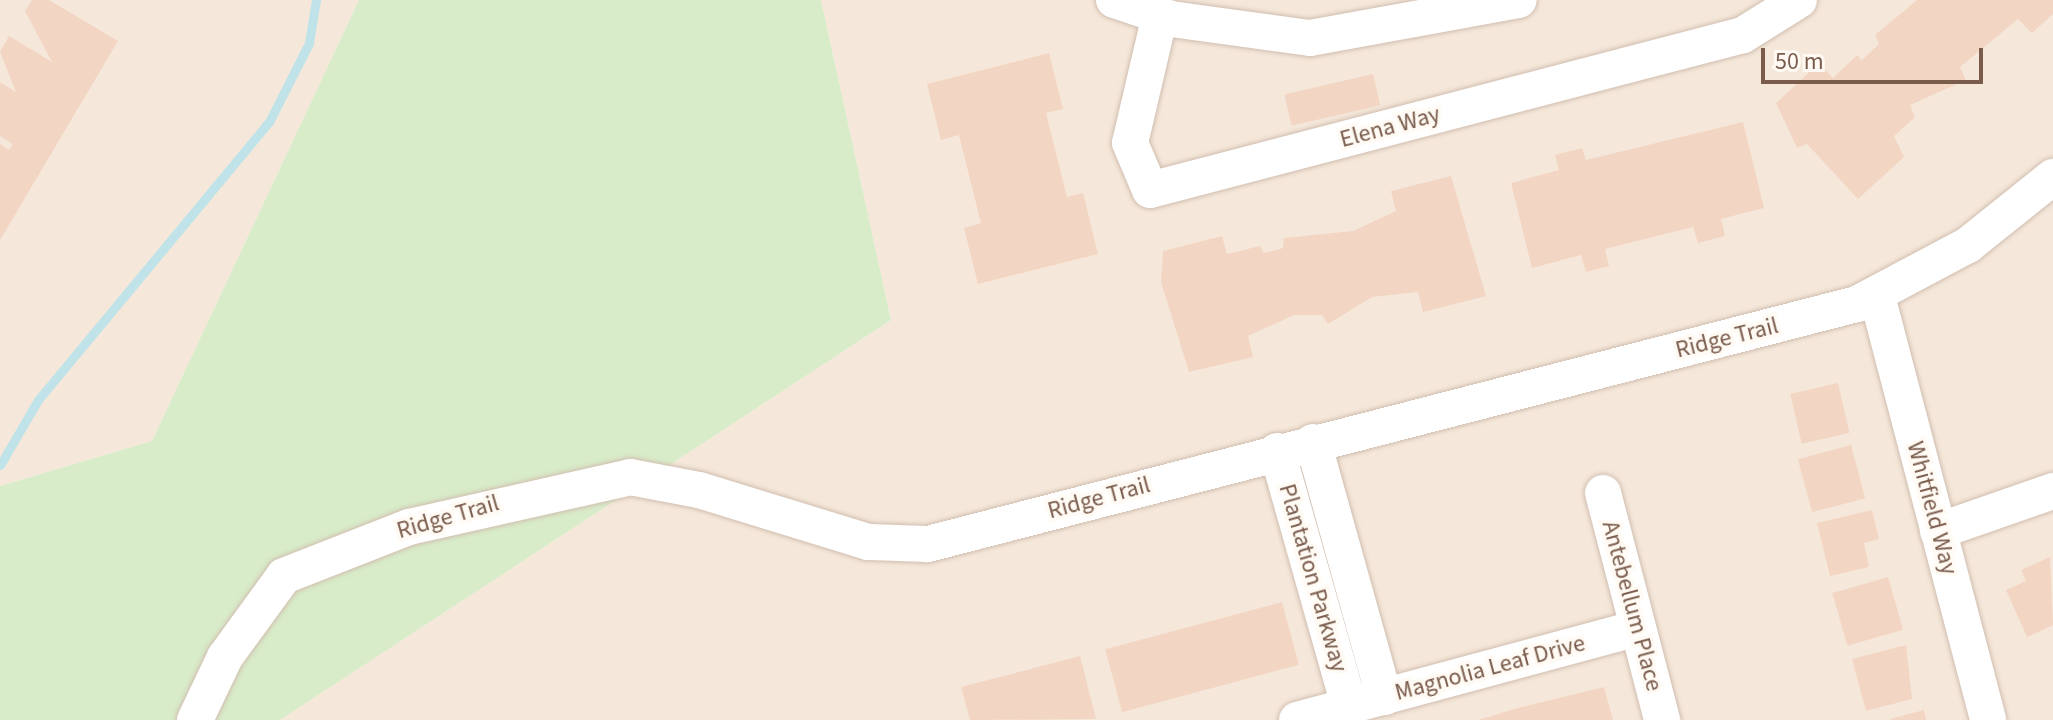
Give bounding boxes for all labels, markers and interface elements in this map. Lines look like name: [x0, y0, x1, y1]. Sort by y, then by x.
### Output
scale bar: [1765, 32, 1987, 82]
text: 50 m: [1775, 44, 1824, 79]
street label: Elena Way: [1337, 100, 1443, 154]
street label: Ridge Trail: [1673, 311, 1781, 365]
street label: Whitfield Way: [1900, 438, 1964, 578]
street label: Ridge Trail: [1045, 471, 1153, 525]
street label: Plantation Parkway: [1272, 481, 1354, 675]
street label: Ridge Trail: [394, 489, 502, 545]
street label: Antebellum Place: [1595, 518, 1669, 694]
street label: Magnolia Leaf Drive: [1392, 629, 1588, 707]

